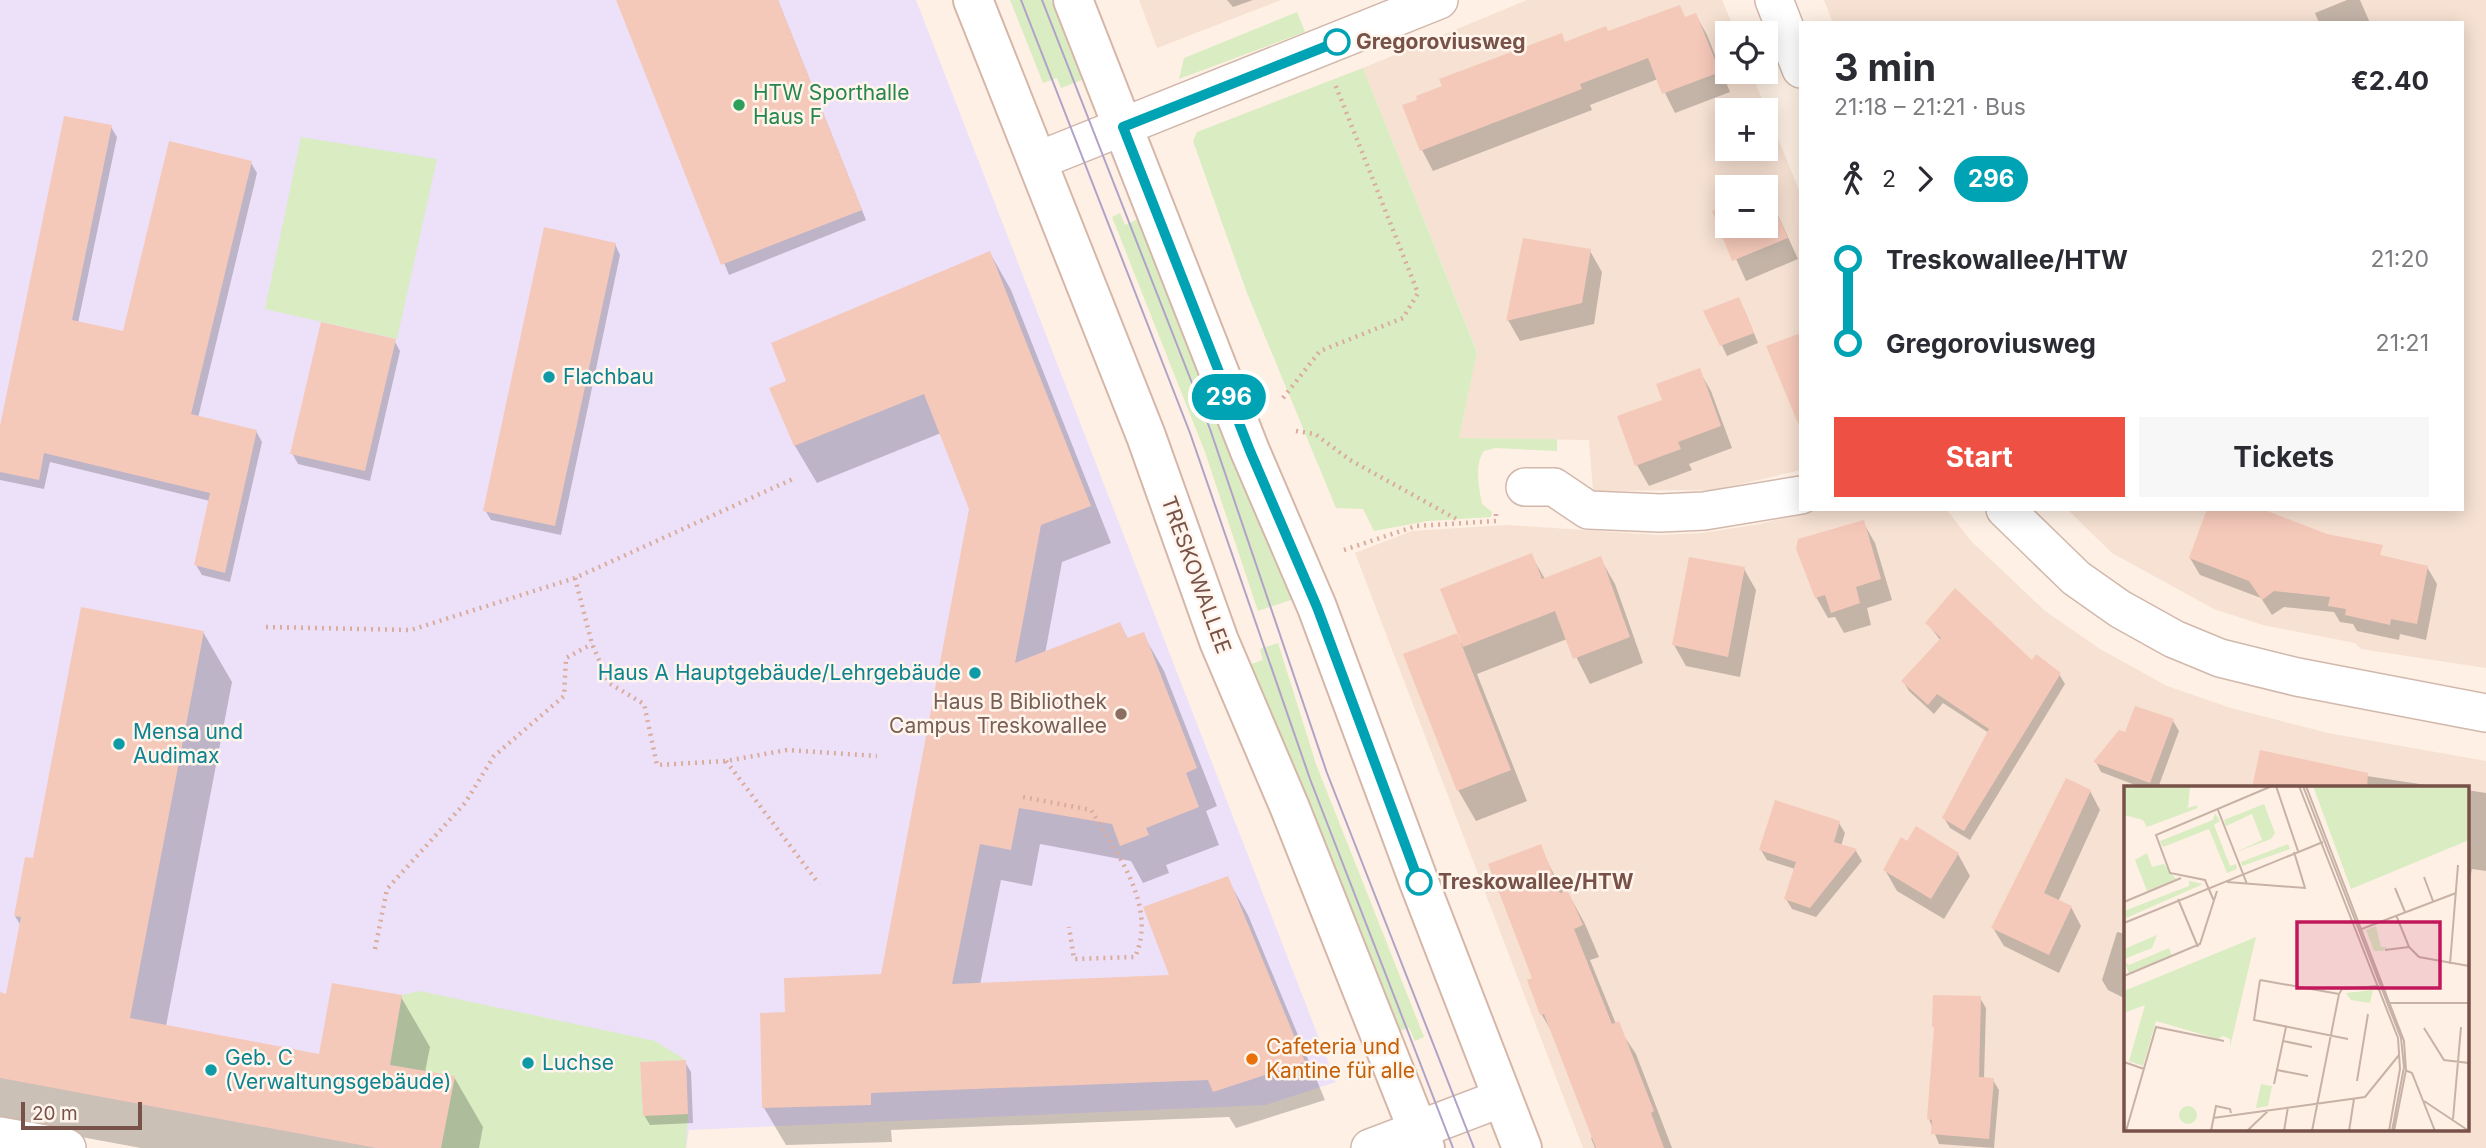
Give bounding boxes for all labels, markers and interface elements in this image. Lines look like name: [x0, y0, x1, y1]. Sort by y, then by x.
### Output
map controls: [1715, 21, 1778, 238]
button: locate: [1715, 21, 1778, 84]
marker: Gregoroviusweg: [1324, 29, 1350, 55]
place label: Gregoroviusweg: [1356, 29, 1525, 54]
text: 3 min: [1834, 44, 1936, 90]
text: €2.40: [2351, 65, 2429, 96]
place label: HTW Sporthalle Haus F: [753, 80, 909, 129]
text: 21:18 – 21:21 · Bus: [1834, 93, 2026, 121]
marker: HTW Sporthalle Haus F: [731, 97, 747, 113]
button: +: [1715, 98, 1778, 161]
icon: walk: [1834, 160, 1872, 198]
icon: forward: [1906, 160, 1944, 198]
text: 296: [1968, 164, 2014, 193]
text: 2: [1882, 165, 1896, 193]
button: −: [1715, 175, 1778, 238]
text: Treskowallee/HTW: [1886, 244, 2128, 275]
text: 21:20: [2370, 245, 2429, 273]
text: Gregoroviusweg: [1886, 328, 2096, 359]
text: 21:21: [2376, 329, 2429, 357]
place label: Flachbau: [563, 364, 654, 389]
marker: Flachbau: [541, 369, 557, 385]
line badge: 296: [1189, 374, 1269, 420]
text: 296: [1206, 382, 1252, 411]
button: Start: [1834, 417, 2125, 497]
button: Tickets: [2139, 417, 2429, 497]
street label: TRESKOWALLEE: [1156, 493, 1237, 657]
place label: Haus A Hauptgebäude/Lehrgebäude: [598, 660, 961, 685]
marker: Haus A Hauptgebäude/Lehrgebäude: [967, 665, 983, 681]
place label: Haus B Bibliothek Campus Treskowallee: [889, 689, 1107, 738]
marker: Haus B Bibliothek Campus Treskowallee: [1113, 706, 1129, 722]
place label: Mensa und Audimax: [133, 719, 243, 768]
marker: Mensa und Audimax: [111, 736, 127, 752]
inset map: [2124, 786, 2468, 1130]
marker: Treskowallee/HTW: [1406, 869, 1432, 895]
place label: Treskowallee/HTW: [1438, 869, 1634, 894]
place label: Cafeteria und Kantine für alle: [1266, 1034, 1415, 1083]
place label: Geb. C (Verwaltungsgebäude): [225, 1045, 451, 1094]
place label: Luchse: [542, 1050, 614, 1075]
marker: Cafeteria und Kantine für alle: [1244, 1051, 1260, 1067]
marker: Luchse: [520, 1055, 536, 1071]
marker: Geb. C (Verwaltungsgebäude): [203, 1062, 219, 1078]
scale bar: [21, 1099, 142, 1131]
text: 20 m: [32, 1102, 78, 1125]

